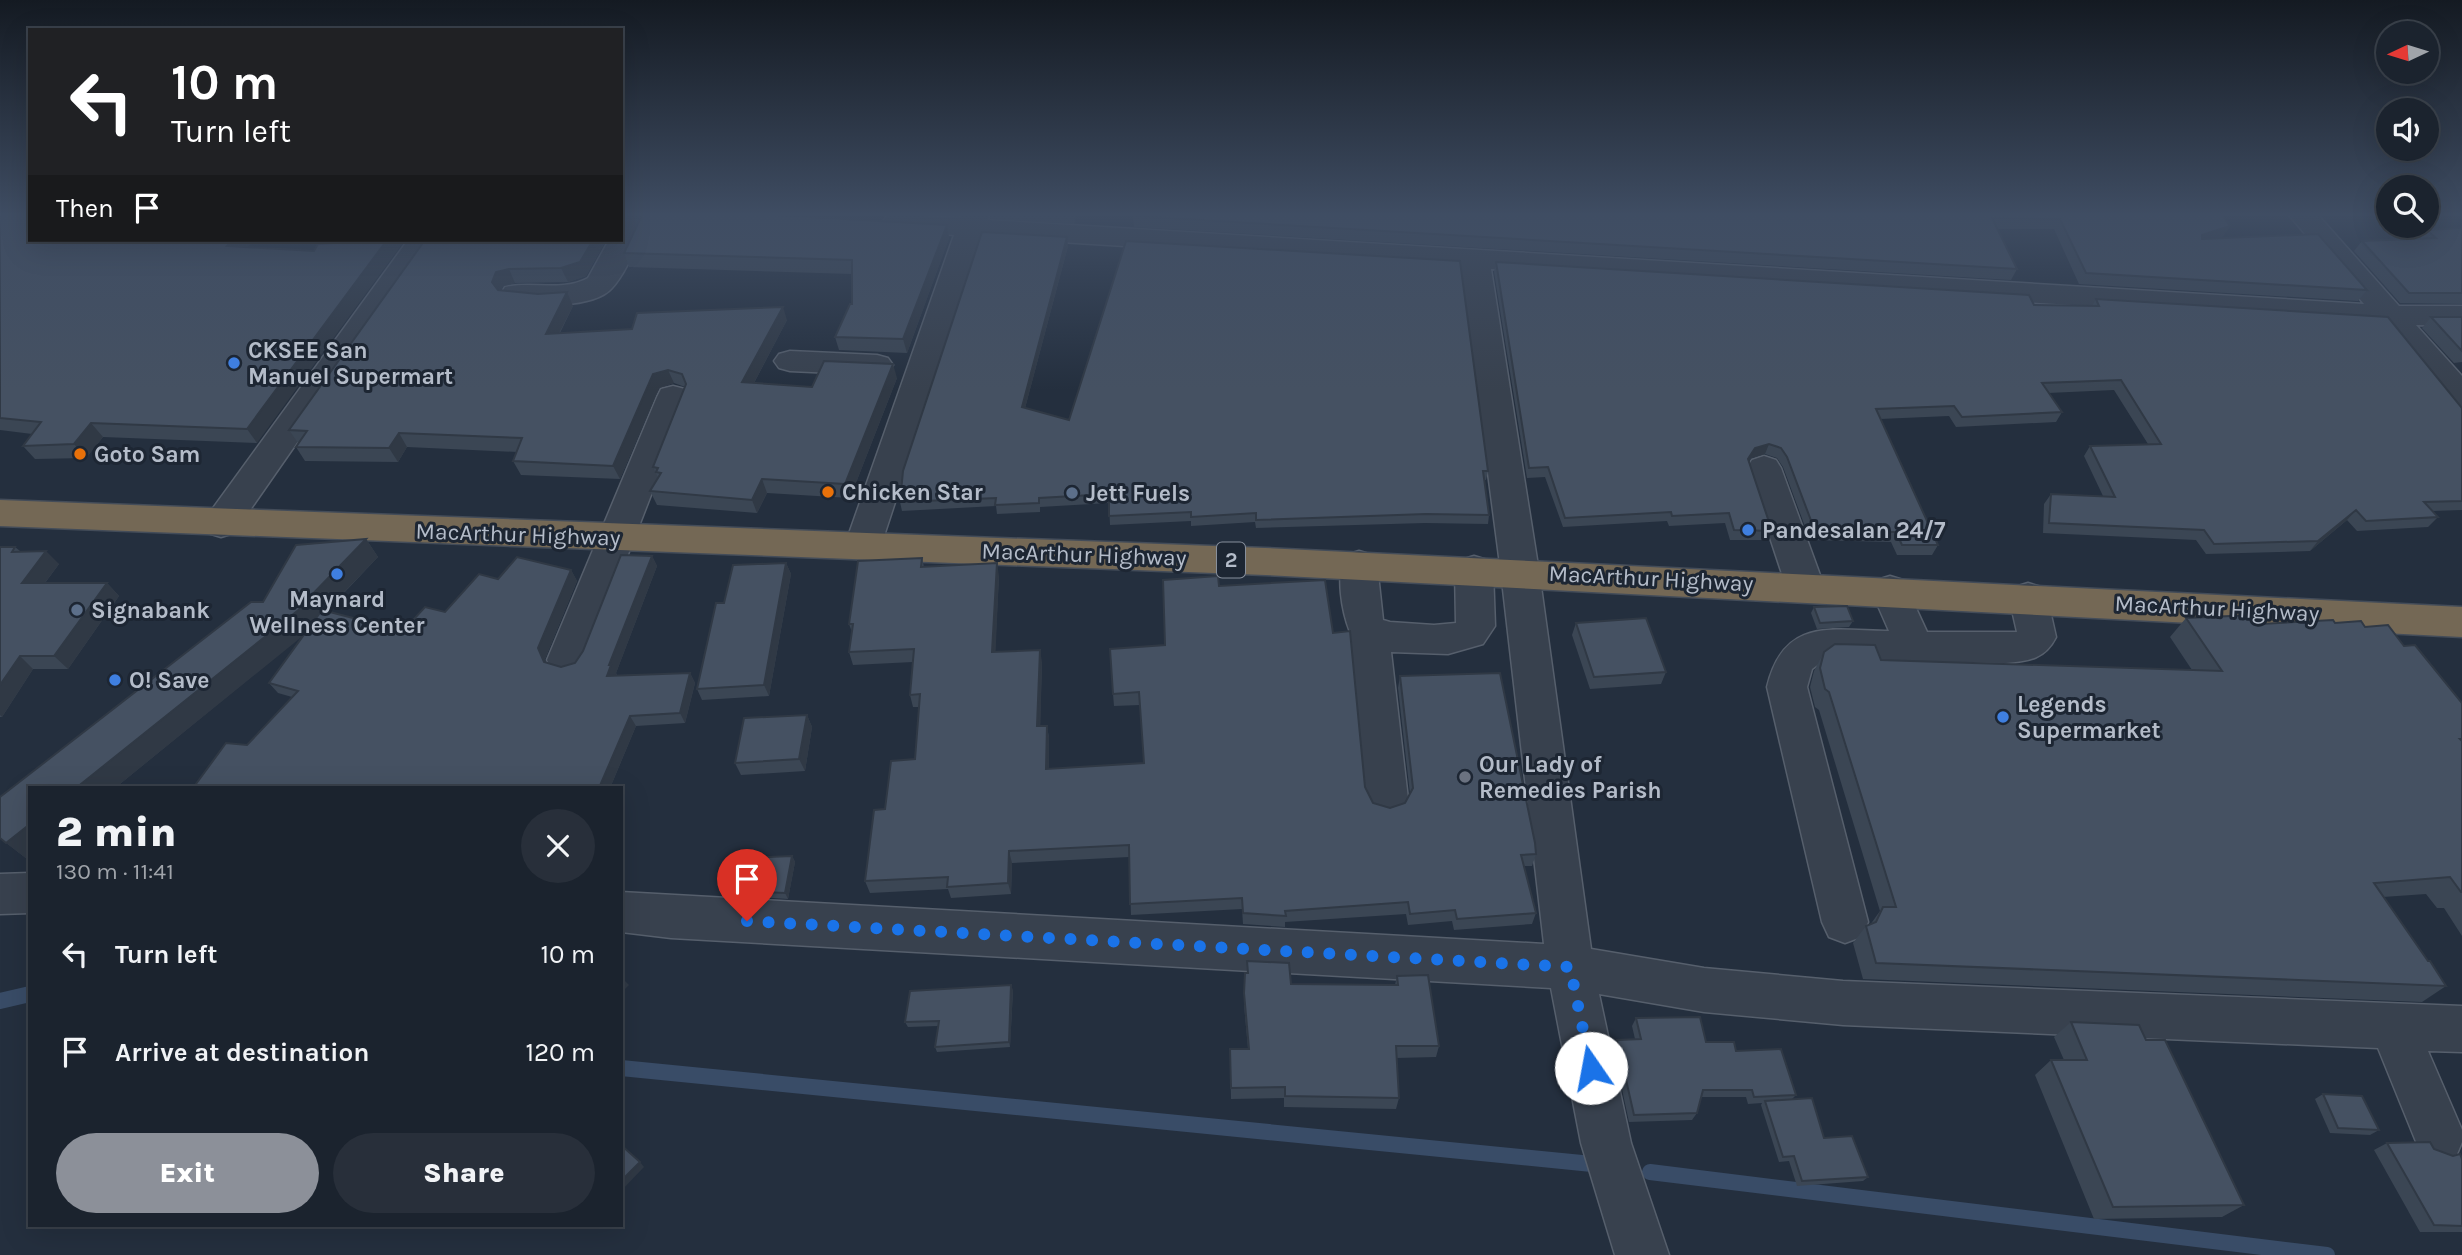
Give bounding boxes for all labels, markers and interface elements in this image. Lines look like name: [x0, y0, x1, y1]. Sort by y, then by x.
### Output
north arrow: [2376, 21, 2440, 84]
map controls: [2376, 21, 2439, 238]
text: 10 m: [171, 54, 278, 111]
icon: left: [56, 56, 147, 147]
button: sound: [2376, 98, 2439, 161]
text: Turn left: [171, 113, 291, 150]
button: search: [2376, 175, 2439, 238]
icon: arrive: [128, 189, 166, 227]
text: Then: [56, 193, 114, 224]
place label: CKSEE San Manuel Supermart: [248, 337, 453, 390]
marker: CKSEE San Manuel Supermart: [226, 355, 242, 371]
place label: Goto Sam: [94, 441, 200, 468]
marker: Goto Sam: [72, 446, 88, 462]
place label: Chicken Star: [842, 479, 983, 506]
place label: Jett Fuels: [1086, 480, 1190, 507]
marker: Chicken Star: [820, 484, 836, 500]
marker: Jett Fuels: [1064, 485, 1080, 501]
street label: MacArthur Highway: [415, 517, 621, 552]
place label: Pandesalan 24/7: [1762, 517, 1946, 544]
marker: Pandesalan 24/7: [1740, 522, 1756, 538]
street label: MacArthur Highway: [981, 537, 1187, 572]
road number: 2: [1217, 542, 1245, 578]
street label: MacArthur Highway: [1548, 560, 1754, 597]
marker: Maynard Wellness Center: [329, 566, 345, 582]
place label: Maynard Wellness Center: [249, 586, 425, 639]
street label: MacArthur Highway: [2114, 590, 2320, 627]
place label: Signabank: [91, 597, 210, 624]
marker: Signabank: [69, 602, 85, 618]
place label: O! Save: [129, 667, 210, 694]
marker: O! Save: [107, 672, 123, 688]
place label: Legends Supermarket: [2017, 691, 2161, 744]
marker: Legends Supermarket: [1995, 709, 2011, 725]
place label: Our Lady of Remedies Parish: [1479, 751, 1662, 804]
marker: Our Lady of Remedies Parish: [1457, 769, 1473, 785]
text: 2 min: [56, 807, 176, 857]
button: close: [521, 809, 595, 883]
pin: [717, 849, 777, 921]
text: 130 m · 11:41: [56, 858, 174, 885]
icon: arrive: [728, 860, 766, 898]
icon: left: [56, 935, 94, 973]
text: Turn left: [115, 939, 217, 970]
text: 10 m: [540, 939, 595, 970]
position arrow: [1554, 1031, 1628, 1105]
icon: arrive: [56, 1033, 94, 1071]
text: Arrive at destination: [115, 1037, 369, 1068]
text: 120 m: [525, 1037, 595, 1068]
button: Exit: [56, 1133, 319, 1213]
button: Share: [333, 1133, 595, 1213]

